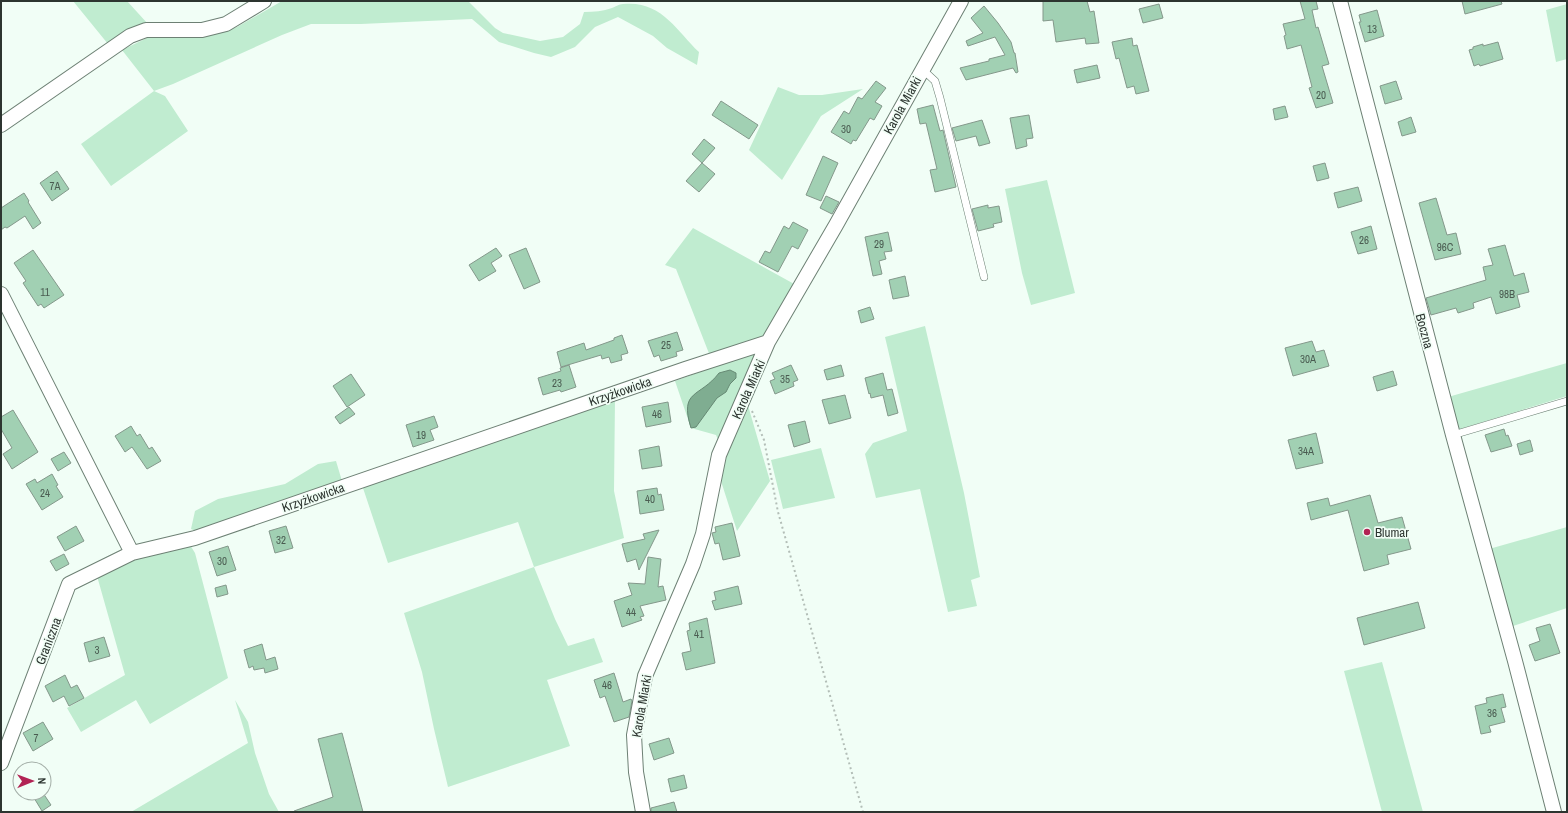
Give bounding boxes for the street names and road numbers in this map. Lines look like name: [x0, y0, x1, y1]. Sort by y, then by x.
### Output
street label: Karola Miarki: [880, 73, 925, 137]
street label: Boczna: [1412, 312, 1437, 351]
street label: Karola Miarki: [728, 357, 769, 422]
street label: Krzyżkowicka: [587, 373, 654, 410]
street label: Krzyżkowicka: [280, 479, 347, 516]
street label: Graniczna: [32, 615, 65, 667]
street label: Karola Miarki: [628, 673, 655, 739]

